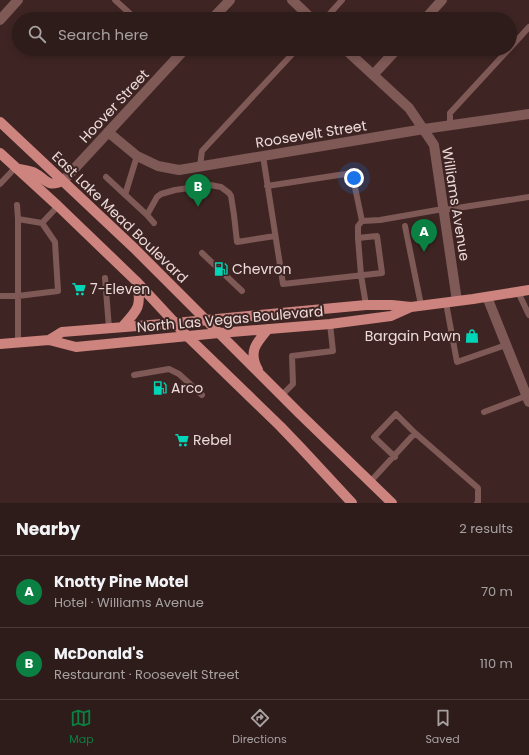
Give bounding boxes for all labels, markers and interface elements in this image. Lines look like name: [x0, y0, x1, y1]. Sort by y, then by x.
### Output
search box: [12, 12, 517, 56]
icon: search: [26, 23, 48, 45]
text: Search here: [58, 24, 148, 45]
street label: Hoover Street: [75, 65, 153, 147]
street label: Roosevelt Street: [254, 115, 368, 153]
street label: Williams Avenue: [437, 146, 475, 263]
street label: East Lake Mead Boulevard: [48, 147, 192, 287]
your location: [344, 168, 364, 188]
pin: B: [185, 174, 211, 207]
pin: A: [411, 219, 437, 252]
place label: Chevron: [232, 259, 291, 279]
fuel station icon: Chevron: [213, 261, 229, 277]
place label: 7-Eleven: [90, 279, 150, 299]
supermarket icon: 7-Eleven: [71, 281, 87, 297]
street label: North Las Vegas Boulevard: [136, 301, 324, 337]
place label: Bargain Pawn: [365, 326, 461, 346]
shop icon: Bargain Pawn: [464, 328, 480, 344]
place label: Arco: [171, 378, 203, 398]
fuel station icon: Arco: [152, 380, 168, 396]
place label: Rebel: [193, 430, 232, 450]
supermarket icon: Rebel: [174, 432, 190, 448]
text: Nearby: [16, 517, 80, 541]
text: 2 results: [459, 519, 513, 538]
text: Knotty Pine Motel: [54, 571, 188, 592]
text: A: [24, 582, 34, 601]
text: 70 m: [481, 582, 513, 601]
text: Hotel · Williams Avenue: [54, 593, 204, 612]
text: McDonald's: [54, 643, 144, 664]
text: B: [25, 654, 33, 673]
text: 110 m: [480, 654, 513, 673]
text: Restaurant · Roosevelt Street: [54, 665, 239, 684]
tab: Map: [69, 707, 94, 748]
tab: Directions: [232, 707, 287, 748]
tab: Saved: [425, 707, 460, 748]

